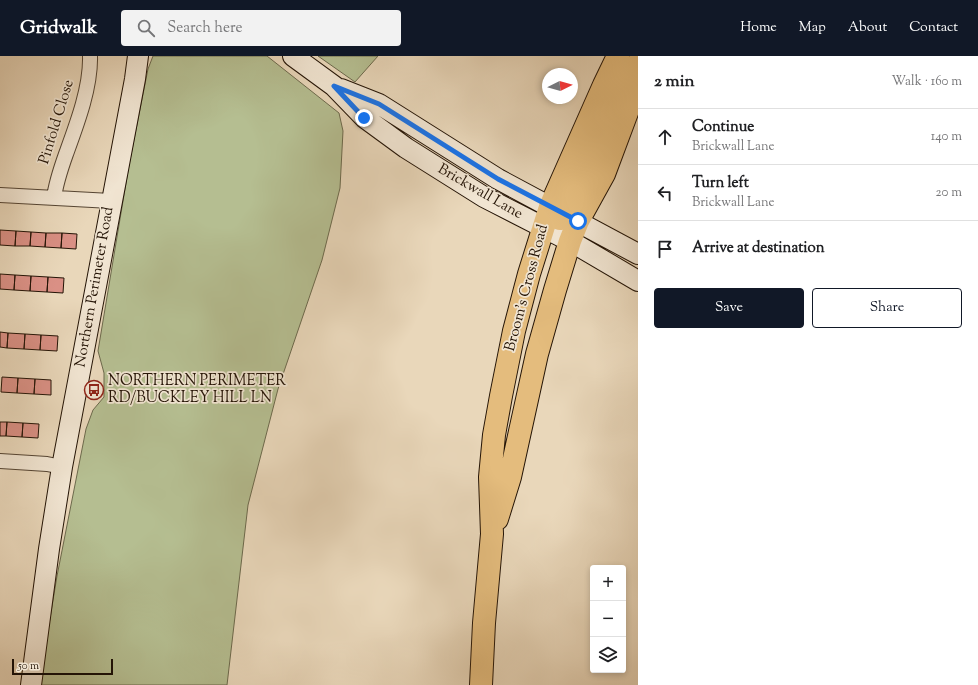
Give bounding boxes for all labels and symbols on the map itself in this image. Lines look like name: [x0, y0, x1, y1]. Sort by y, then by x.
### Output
north arrow: [542, 68, 578, 104]
street label: Pinfold Close: [34, 77, 80, 167]
route end: [355, 109, 373, 127]
street label: Brickwall Lane: [434, 159, 526, 225]
street label: Northern Perimeter Road: [71, 205, 120, 369]
route start: [569, 212, 587, 230]
street label: Broom's Cross Road: [500, 222, 554, 354]
place label: NORTHERN PERIMETER RD/BUCKLEY HILL LN: [108, 371, 286, 409]
bus stop icon: NORTHERN PERIMETER RD/BUCKLEY HILL LN: [83, 379, 105, 401]
scale bar: [12, 657, 113, 676]

